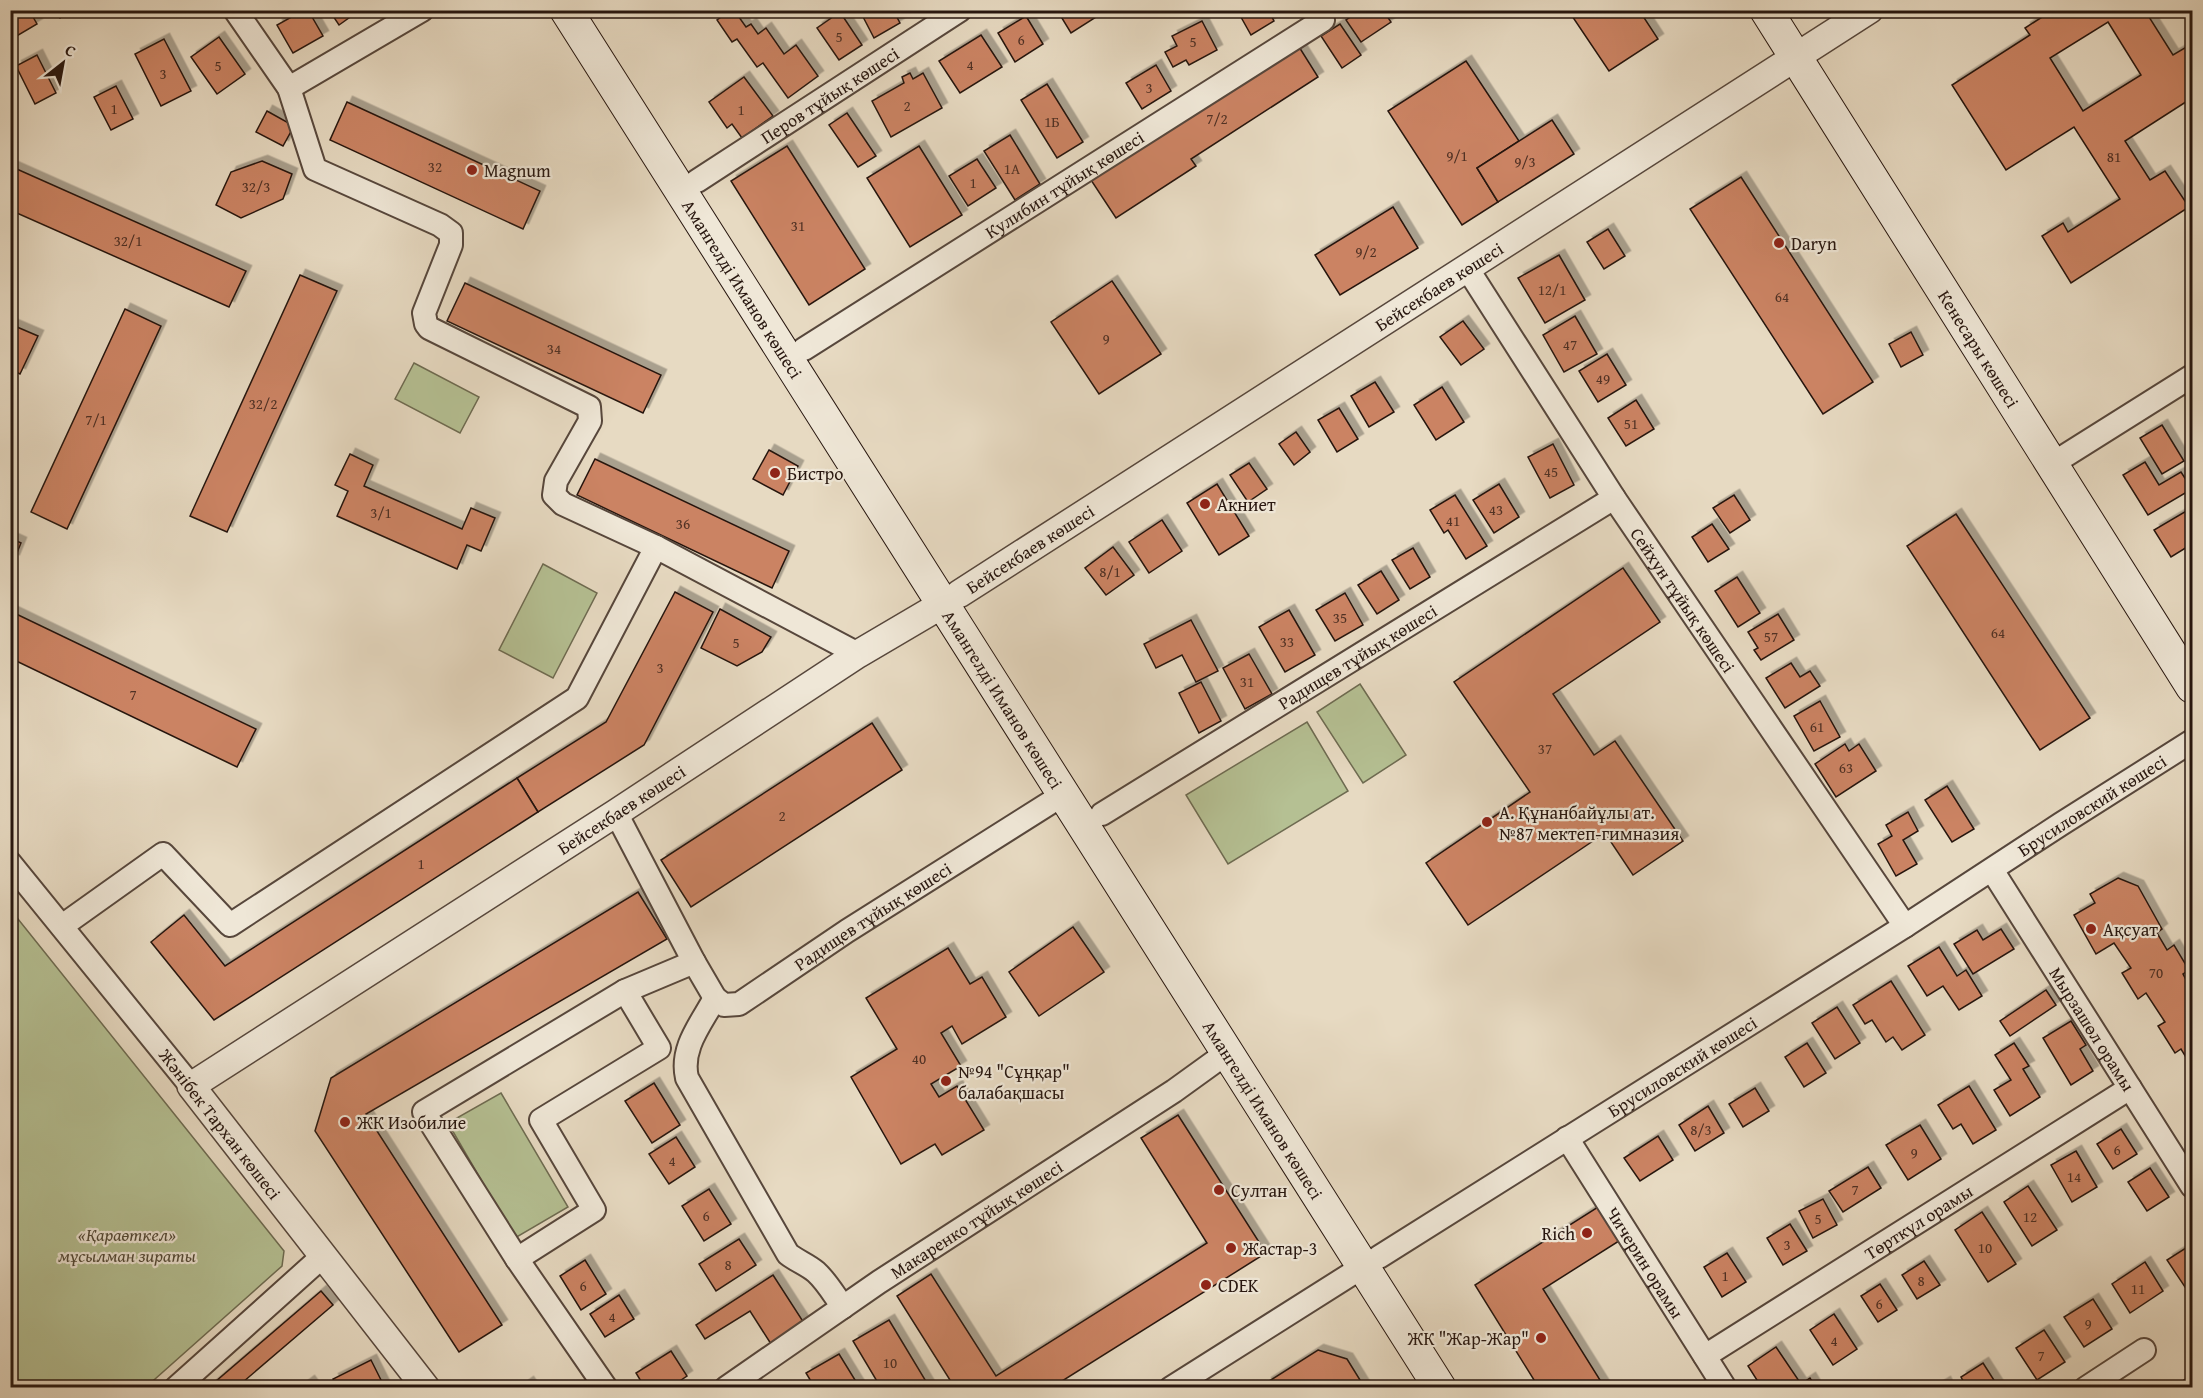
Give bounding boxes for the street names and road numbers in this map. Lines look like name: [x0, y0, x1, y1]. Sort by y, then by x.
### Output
street label: Перов тұйық көшесі: [755, 40, 904, 150]
street label: Кулибин тұйық көшесі: [979, 123, 1149, 245]
street label: Амангелді Иманов көшесі: [676, 194, 810, 383]
street label: Бейсекбаев көшесі: [1369, 235, 1508, 337]
street label: Кенесары көшесі: [1932, 284, 2026, 413]
street label: Бейсекбаев көшесі: [960, 497, 1099, 600]
street label: Сейхун тұйық көшесі: [1624, 522, 1742, 678]
street label: Радищев тұйық көшесі: [1272, 597, 1442, 716]
street label: Амангелді Иманов көшесі: [936, 604, 1070, 794]
street label: Брусиловский көшесі: [2012, 747, 2171, 863]
street label: Бейсекбаев көшесі: [552, 758, 690, 861]
street label: Радищев тұйық көшесі: [788, 855, 956, 977]
street label: Мырзашөл орамы: [2043, 961, 2142, 1097]
street label: Брусиловский көшесі: [1602, 1009, 1762, 1124]
street label: Амангелді Иманов көшесі: [1196, 1015, 1330, 1204]
street label: Жәнібек Тархан көшесі: [152, 1042, 288, 1205]
street label: Макаренко тұйық көшесі: [885, 1153, 1068, 1285]
street label: Төрткүл орамы: [1859, 1177, 1978, 1266]
street label: Чичерин орамы: [1600, 1201, 1691, 1324]

